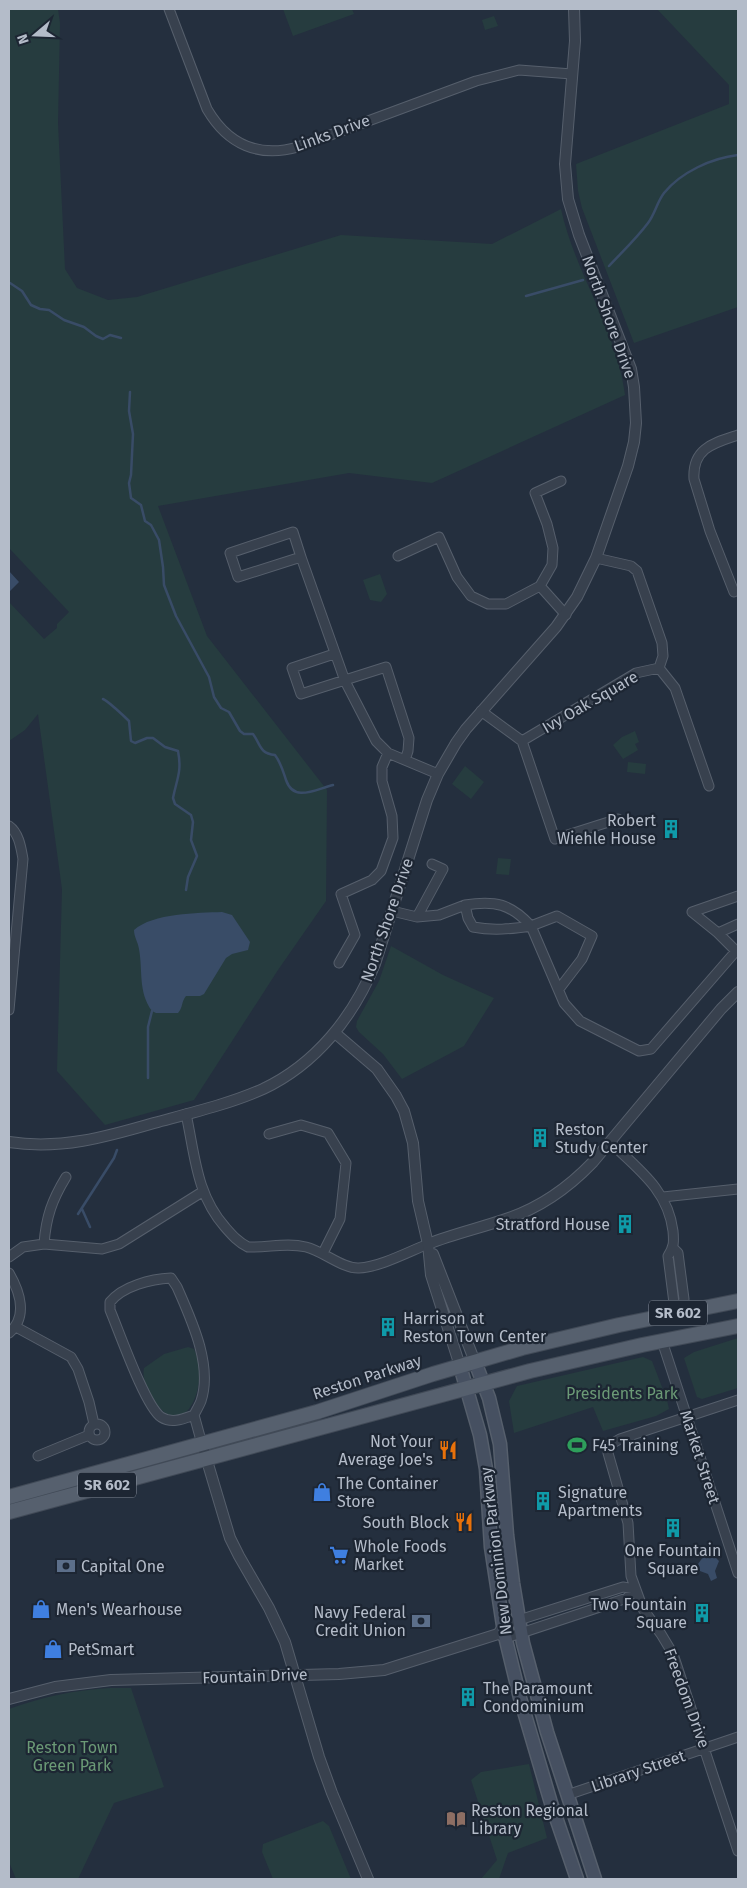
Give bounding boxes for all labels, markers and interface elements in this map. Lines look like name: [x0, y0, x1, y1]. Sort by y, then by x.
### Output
north arrow: [10, 10, 60, 60]
text: N: [14, 32, 33, 46]
street label: Links Drive: [292, 111, 372, 155]
street label: North Shore Drive: [578, 253, 640, 381]
street label: Ivy Oak Square: [539, 667, 641, 737]
place label: Robert Wiehle House: [557, 811, 656, 848]
building icon: Robert Wiehle House: [660, 818, 682, 840]
street label: North Shore Drive: [357, 856, 417, 984]
place label: Reston Study Center: [555, 1120, 648, 1157]
building icon: Reston Study Center: [529, 1127, 551, 1149]
building icon: Stratford House: [614, 1213, 636, 1235]
place label: Stratford House: [496, 1215, 610, 1234]
road number: SR 602: [649, 1300, 707, 1326]
place label: Harrison at Reston Town Center: [403, 1309, 547, 1346]
building icon: Harrison at Reston Town Center: [377, 1316, 399, 1338]
street label: Reston Parkway: [310, 1350, 424, 1404]
park label: Presidents Park: [566, 1384, 679, 1403]
street label: Market Street: [676, 1408, 724, 1507]
place label: Not Your Average Joe's: [339, 1432, 434, 1469]
sports icon: F45 Training: [566, 1434, 588, 1456]
place label: F45 Training: [592, 1436, 679, 1455]
restaurant icon: Not Your Average Joe's: [437, 1439, 459, 1461]
street label: New Dominion Parkway: [476, 1466, 516, 1636]
road number: SR 602: [78, 1472, 136, 1498]
place label: The Container Store: [337, 1474, 439, 1511]
shop icon: The Container Store: [311, 1481, 333, 1503]
place label: Signature Apartments: [558, 1483, 642, 1520]
building icon: Signature Apartments: [532, 1490, 554, 1512]
restaurant icon: South Block: [453, 1511, 475, 1533]
place label: South Block: [363, 1513, 450, 1532]
building icon: One Fountain Square: [662, 1517, 684, 1539]
place label: Whole Foods Market: [354, 1537, 447, 1574]
place label: One Fountain Square: [625, 1541, 722, 1578]
supermarket icon: Whole Foods Market: [328, 1544, 350, 1566]
bank icon: Capital One: [55, 1555, 77, 1577]
place label: Capital One: [81, 1557, 165, 1576]
place label: Two Fountain Square: [591, 1595, 687, 1632]
shop icon: Men's Wearhouse: [30, 1598, 52, 1620]
place label: Men's Wearhouse: [56, 1600, 182, 1619]
building icon: Two Fountain Square: [691, 1602, 713, 1624]
place label: Navy Federal Credit Union: [313, 1603, 406, 1640]
bank icon: Navy Federal Credit Union: [410, 1610, 432, 1632]
shop icon: PetSmart: [42, 1638, 64, 1660]
place label: PetSmart: [68, 1640, 135, 1659]
street label: Freedom Drive: [660, 1645, 714, 1751]
street label: Fountain Drive: [202, 1665, 308, 1687]
place label: The Paramount Condominium: [483, 1679, 593, 1716]
building icon: The Paramount Condominium: [457, 1686, 479, 1708]
park label: Reston Town Green Park: [26, 1738, 118, 1775]
street label: Library Street: [589, 1746, 688, 1796]
place label: Reston Regional Library: [471, 1801, 588, 1838]
library icon: Reston Regional Library: [445, 1808, 467, 1830]

